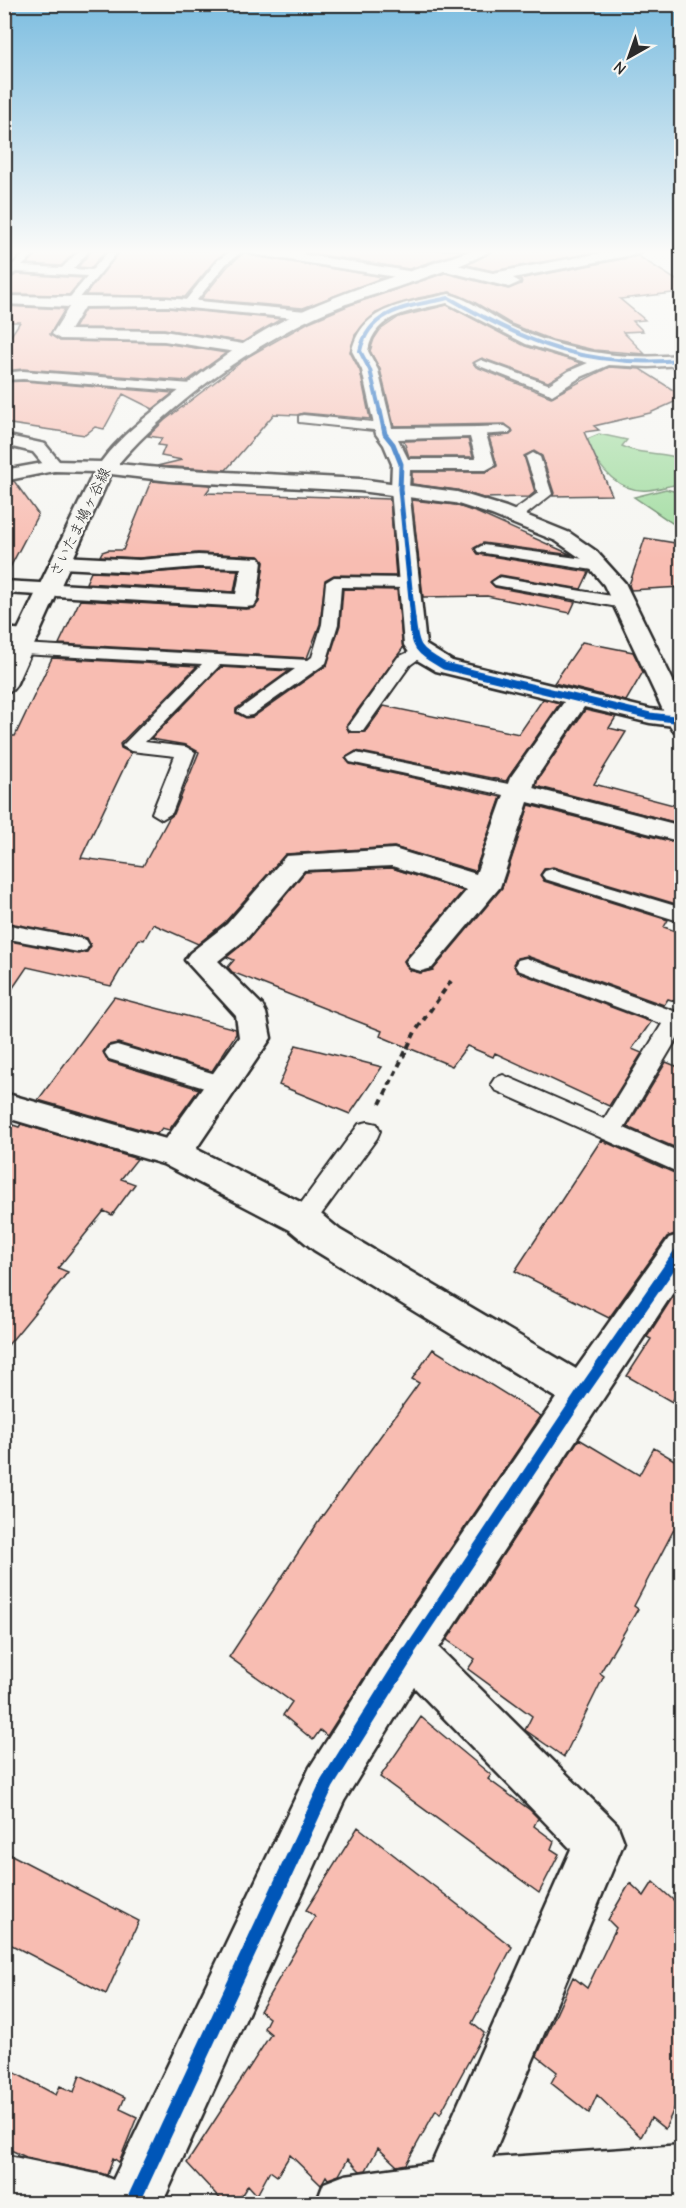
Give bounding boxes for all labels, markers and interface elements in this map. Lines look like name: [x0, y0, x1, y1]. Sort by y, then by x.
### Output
north arrow: [599, 27, 659, 87]
text: N: [610, 57, 630, 78]
street label: さいたま鳩ヶ谷線: [46, 464, 114, 580]

